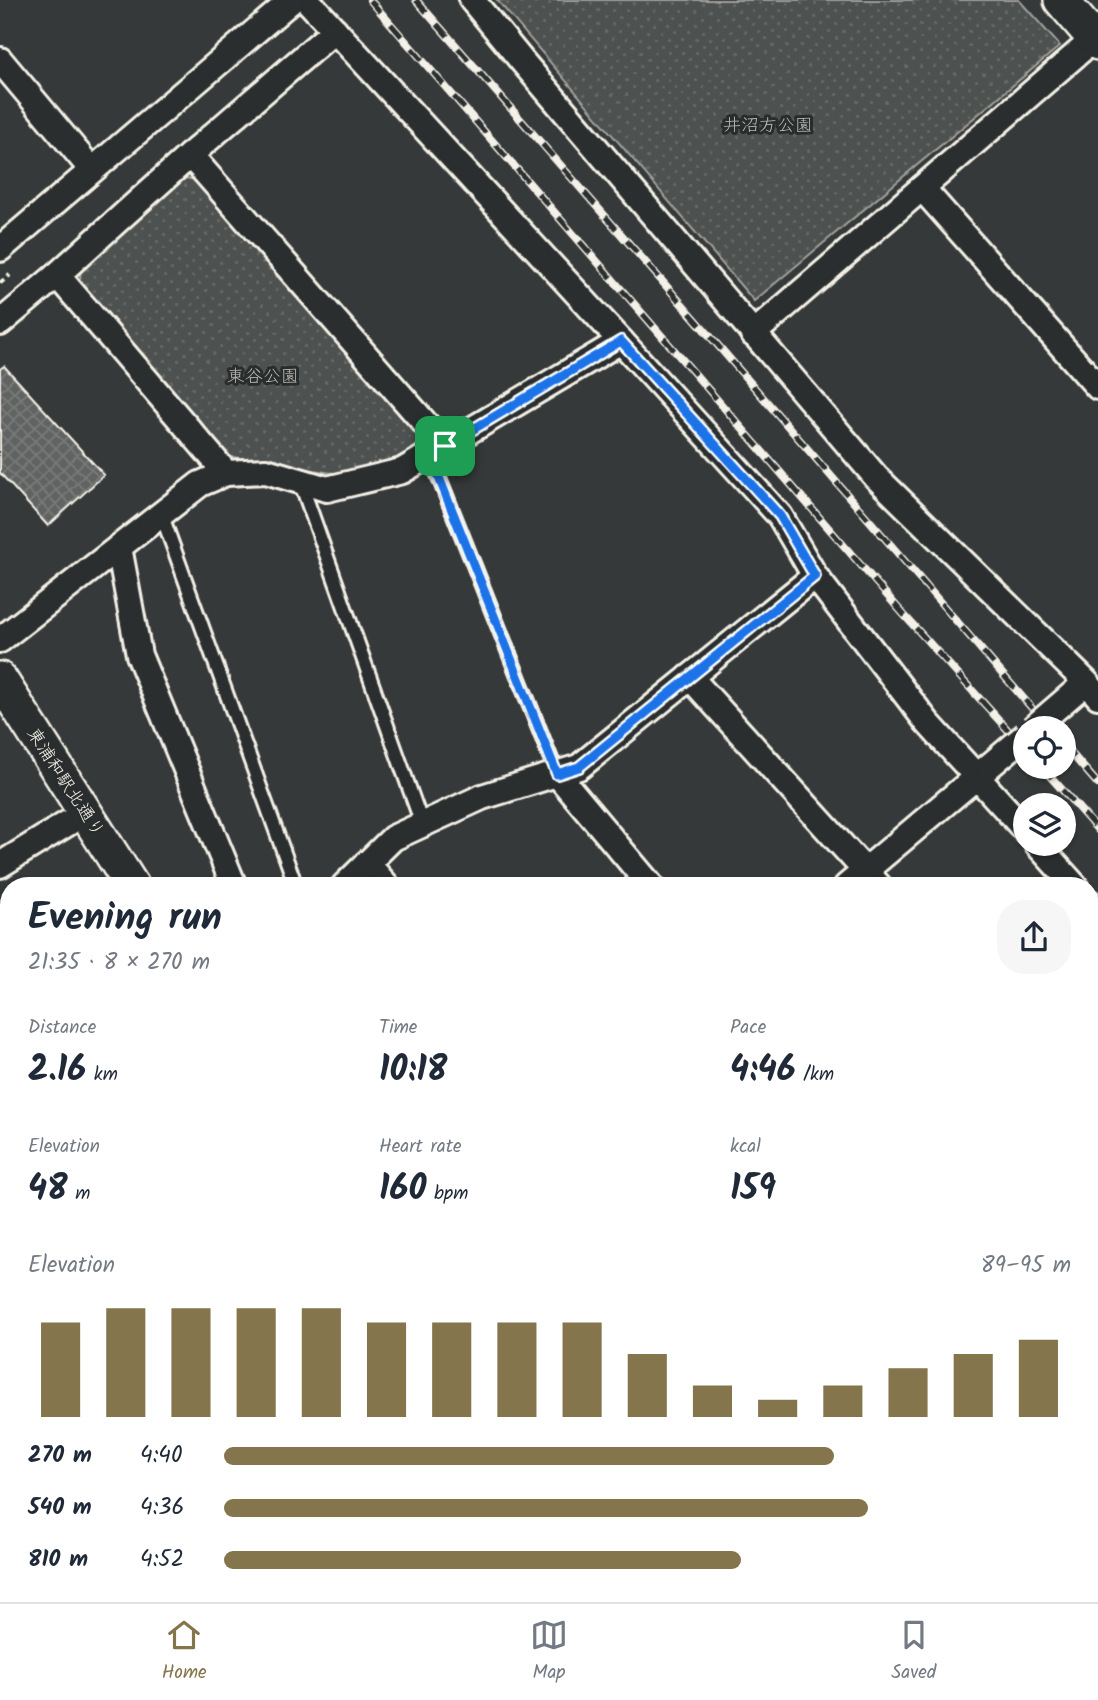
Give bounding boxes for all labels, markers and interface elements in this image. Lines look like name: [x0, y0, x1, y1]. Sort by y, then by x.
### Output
park label: 井沼方公園: [723, 112, 813, 141]
park label: 東谷公園: [227, 363, 299, 392]
pin: [415, 416, 475, 476]
icon: arrive: [426, 427, 464, 465]
map controls: [1013, 716, 1076, 856]
button: locate: [1013, 716, 1076, 779]
street label: 東浦和駅北通り: [18, 722, 111, 844]
button: layers: [1013, 793, 1076, 856]
text: Evening run: [28, 889, 222, 949]
button: share: [997, 900, 1071, 974]
text: 21:35 · 8 × 270 m: [28, 945, 210, 981]
text: Distance: [28, 1013, 96, 1043]
text: Time: [379, 1013, 417, 1043]
text: Pace: [730, 1013, 766, 1043]
text: 2.16: [28, 1043, 86, 1099]
text: 10:18: [379, 1043, 447, 1099]
text: 4:46: [730, 1043, 796, 1099]
text: km: [86, 1060, 118, 1090]
text: /km: [796, 1060, 834, 1090]
text: Elevation: [28, 1132, 100, 1162]
text: Heart rate: [379, 1132, 462, 1162]
text: kcal: [730, 1132, 761, 1162]
text: 48: [28, 1162, 68, 1218]
text: 160: [379, 1162, 427, 1218]
text: 159: [730, 1162, 776, 1218]
text: m: [68, 1179, 90, 1209]
text: bpm: [427, 1179, 468, 1209]
text: Elevation: [28, 1248, 115, 1284]
text: 89–95 m: [981, 1248, 1071, 1284]
text: 270 m: [28, 1438, 92, 1474]
text: 4:40: [140, 1438, 183, 1474]
text: 540 m: [28, 1490, 92, 1526]
text: 4:36: [140, 1490, 184, 1526]
text: 810 m: [28, 1542, 88, 1578]
text: 4:52: [140, 1542, 184, 1578]
tab: Home: [162, 1616, 207, 1688]
tab: Map: [530, 1616, 568, 1688]
tab: Saved: [891, 1616, 936, 1688]

